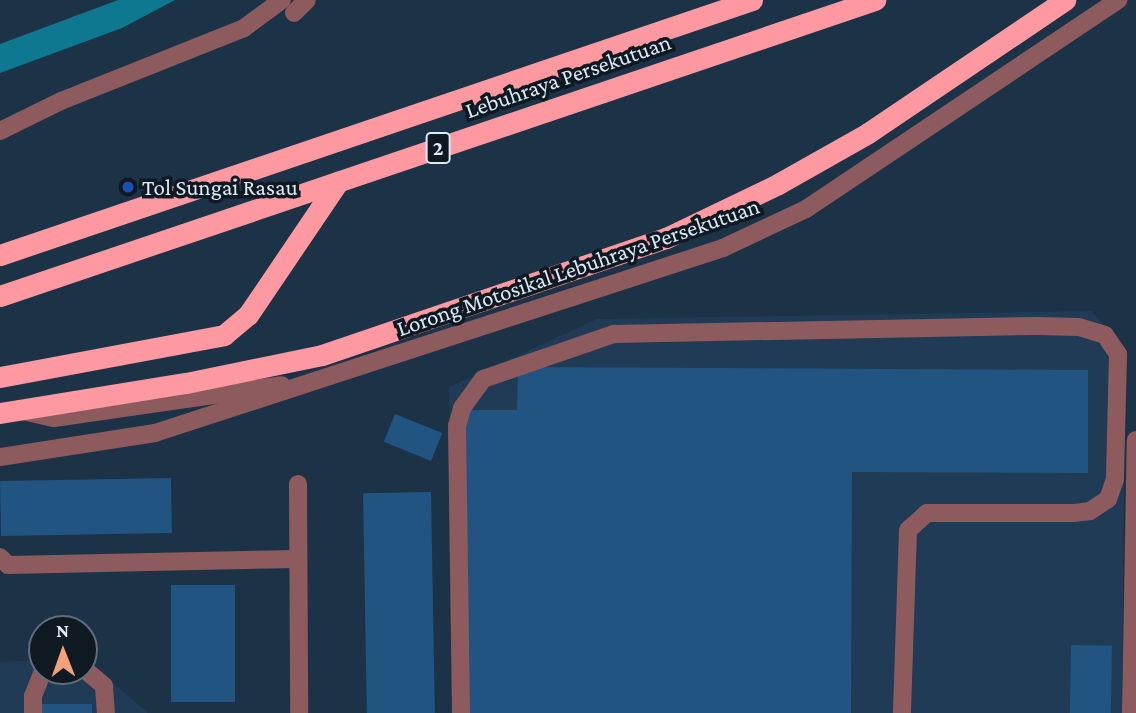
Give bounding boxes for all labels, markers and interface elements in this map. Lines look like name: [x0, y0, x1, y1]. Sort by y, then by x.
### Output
street label: Lebuhraya Persekutuan: [462, 28, 674, 124]
road number: 2: [424, 130, 452, 166]
place label: Tol Sungai Rasau: [142, 173, 298, 201]
marker: Tol Sungai Rasau: [120, 179, 136, 195]
street label: Lorong Motosikal Lebuhraya Persekutuan: [393, 192, 763, 342]
north arrow: [28, 615, 98, 685]
text: N: [56, 620, 69, 641]

